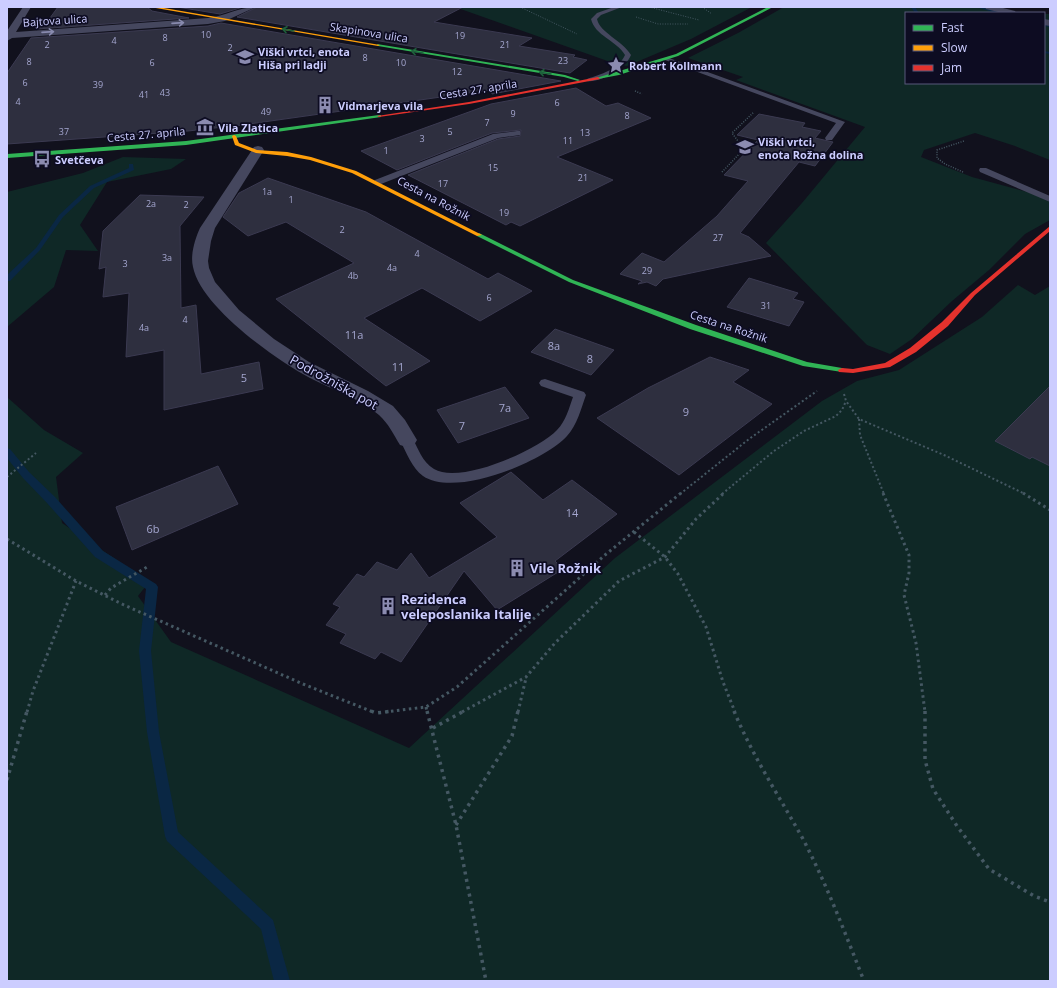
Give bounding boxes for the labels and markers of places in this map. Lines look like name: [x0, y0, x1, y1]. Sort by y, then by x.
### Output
place label: Viški vrtci, enota Hiša pri ladji: [258, 44, 350, 72]
school or university icon: Viški vrtci, enota Hiša pri ladji: [235, 47, 255, 67]
place icon: Robert Kollmann: [606, 55, 626, 75]
place label: Robert Kollmann: [629, 58, 722, 73]
building icon: Vidmarjeva vila: [315, 95, 335, 115]
place label: Vidmarjeva vila: [338, 98, 423, 113]
museum icon: Vila Zlatica: [195, 117, 215, 137]
place label: Vila Zlatica: [218, 120, 278, 135]
place label: Viški vrtci, enota Rožna dolina: [758, 134, 863, 162]
school or university icon: Viški vrtci, enota Rožna dolina: [735, 137, 755, 157]
bus stop icon: Svetčeva: [32, 149, 52, 169]
place label: Svetčeva: [55, 152, 104, 167]
building icon: Vile Rožnik: [507, 558, 527, 578]
place label: Vile Rožnik: [530, 559, 602, 577]
place label: Rezidenca veleposlanika Italije: [401, 590, 532, 623]
building icon: Rezidenca veleposlanika Italije: [378, 596, 398, 616]

